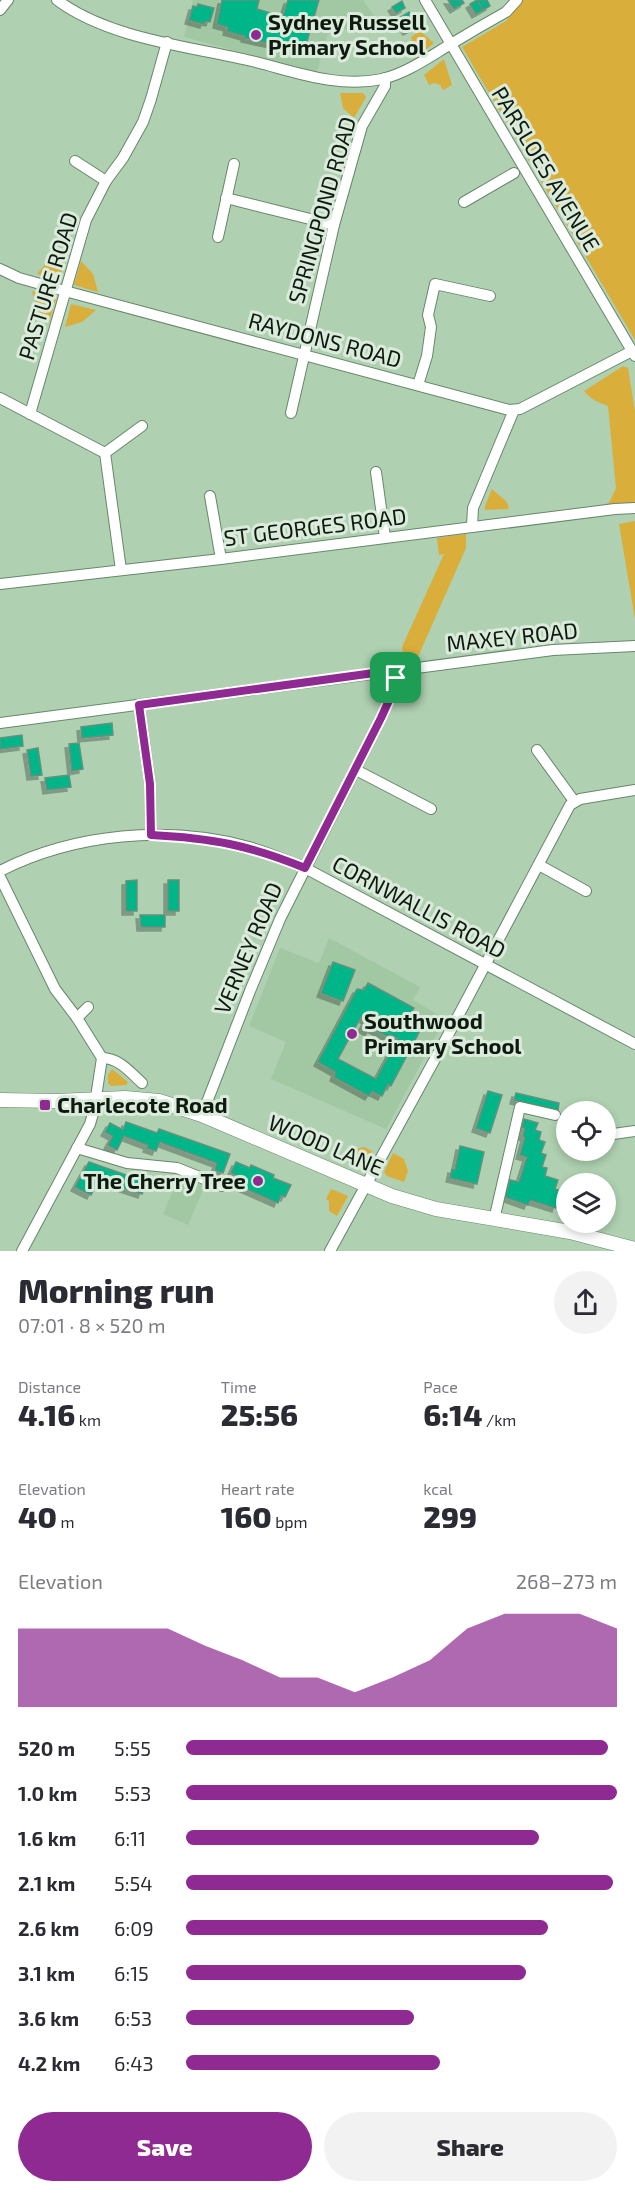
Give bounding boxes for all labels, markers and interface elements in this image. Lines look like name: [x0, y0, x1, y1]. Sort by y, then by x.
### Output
place label: Sydney Russell Primary School: [268, 8, 427, 60]
marker: Sydney Russell Primary School: [249, 28, 263, 42]
street label: PARSLOES AVENUE: [487, 81, 606, 256]
street label: SPRINGPOND ROAD: [282, 113, 360, 306]
street label: PASTURE ROAD: [12, 209, 82, 363]
street label: RAYDONS ROAD: [246, 306, 405, 372]
street label: ST GEORGES ROAD: [222, 502, 408, 550]
street label: MAXEY ROAD: [445, 616, 579, 656]
pin: [370, 652, 421, 703]
icon: arrive: [379, 661, 412, 694]
street label: CORNWALLIS ROAD: [328, 850, 510, 963]
street label: VERNEY ROAD: [208, 878, 286, 1017]
place label: Southwood Primary School: [364, 1007, 522, 1059]
marker: Southwood Primary School: [345, 1027, 359, 1041]
place label: Charlecote Road: [57, 1091, 228, 1117]
marker: Charlecote Road: [38, 1098, 52, 1112]
map controls: [556, 1101, 616, 1233]
button: locate: [556, 1101, 616, 1161]
street label: WOOD LANE: [265, 1108, 388, 1180]
place label: The Cherry Tree: [83, 1167, 246, 1194]
button: layers: [556, 1173, 616, 1233]
marker: The Cherry Tree: [251, 1174, 265, 1188]
text: Morning run: [18, 1270, 215, 1310]
button: share: [554, 1271, 617, 1334]
text: 07:01 · 8 × 520 m: [18, 1313, 165, 1337]
text: Distance: [18, 1377, 81, 1396]
text: Time: [221, 1377, 257, 1396]
text: Pace: [423, 1377, 458, 1396]
text: 4.16: [18, 1396, 75, 1432]
text: 25:56: [221, 1396, 298, 1432]
text: 6:14: [423, 1396, 482, 1432]
text: km: [75, 1410, 101, 1429]
text: /km: [482, 1410, 516, 1429]
text: Elevation: [18, 1479, 86, 1498]
text: Heart rate: [221, 1479, 295, 1498]
text: kcal: [423, 1479, 453, 1498]
text: 40: [18, 1498, 57, 1534]
text: 160: [221, 1498, 272, 1534]
text: 299: [423, 1498, 477, 1534]
text: m: [57, 1512, 74, 1531]
text: bpm: [272, 1512, 308, 1531]
text: Elevation: [18, 1569, 103, 1593]
text: 268–273 m: [516, 1569, 617, 1593]
text: 520 m: [18, 1736, 75, 1760]
text: 5:55: [114, 1736, 151, 1760]
text: 1.0 km: [18, 1781, 77, 1805]
text: 5:53: [114, 1781, 151, 1805]
text: 1.6 km: [18, 1826, 76, 1850]
text: 6:11: [114, 1826, 146, 1850]
text: 2.1 km: [18, 1871, 75, 1895]
text: 5:54: [114, 1871, 152, 1895]
text: 2.6 km: [18, 1916, 79, 1940]
text: 6:09: [114, 1916, 154, 1940]
text: 3.1 km: [18, 1961, 75, 1985]
text: 6:15: [114, 1961, 149, 1985]
text: 3.6 km: [18, 2006, 79, 2030]
text: 6:53: [114, 2006, 152, 2030]
text: 4.2 km: [18, 2051, 80, 2075]
text: 6:43: [114, 2051, 154, 2075]
button: Save: [18, 2112, 312, 2181]
button: Share: [324, 2112, 617, 2181]

